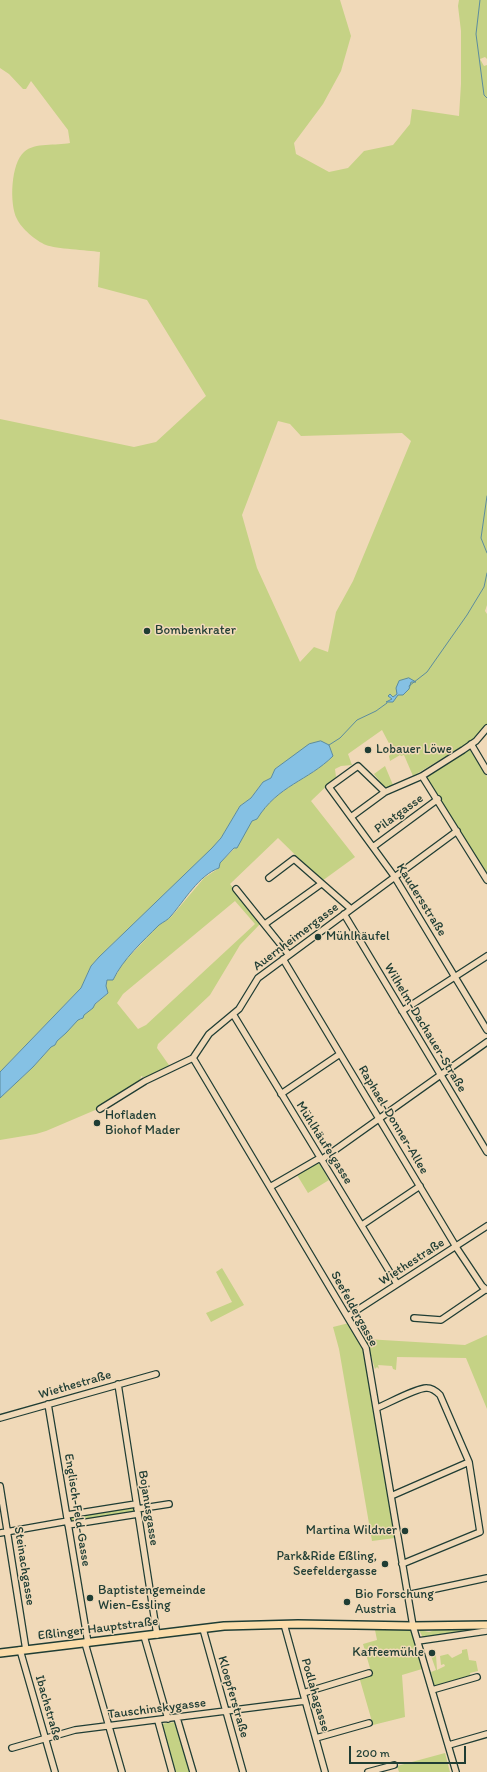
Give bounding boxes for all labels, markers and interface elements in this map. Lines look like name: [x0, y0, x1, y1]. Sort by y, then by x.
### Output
place label: Bombenkrater: [155, 623, 236, 639]
marker: Bombenkrater: [142, 626, 152, 636]
place label: Lobauer Löwe: [376, 742, 452, 758]
marker: Lobauer Löwe: [363, 745, 373, 755]
street label: Pilatgasse: [371, 791, 427, 837]
street label: Kaudersstraße: [392, 861, 450, 939]
street label: Auernheimergasse: [250, 900, 342, 974]
place label: Mühlhäufel: [326, 929, 390, 945]
marker: Mühlhäufel: [313, 932, 323, 942]
street label: Wilhelm-Dachauer-Straße: [380, 961, 470, 1095]
street label: Raphael-Donner-Allee: [354, 1063, 432, 1177]
street label: Mühlhäufelgasse: [292, 1099, 356, 1187]
place label: Hofladen Biohof Mader: [105, 1108, 180, 1139]
marker: Hofladen Biohof Mader: [92, 1118, 102, 1128]
street label: Wiethestraße: [376, 1235, 448, 1289]
street label: Seefeldergasse: [327, 1269, 381, 1349]
street label: Wiethestraße: [37, 1367, 113, 1403]
street label: Englisch-Feld-Gasse: [60, 1452, 94, 1568]
street label: Bojanusgasse: [134, 1469, 162, 1547]
place label: Martina Wildner: [306, 1523, 397, 1539]
street label: Steinachgasse: [10, 1525, 38, 1607]
marker: Martina Wildner: [400, 1526, 410, 1536]
place label: Park&Ride Eßling, Seefeldergasse: [277, 1549, 377, 1580]
marker: Park&Ride Eßling, Seefeldergasse: [380, 1559, 390, 1569]
place label: Baptistengemeinde Wien-Essling: [98, 1583, 206, 1614]
place label: Bio Forschung Austria: [355, 1587, 434, 1618]
marker: Baptistengemeinde Wien-Essling: [85, 1593, 95, 1603]
marker: Bio Forschung Austria: [342, 1597, 352, 1607]
street label: Eßlinger Hauptstraße: [37, 1614, 159, 1644]
place label: Kaffeemühle: [352, 1645, 424, 1661]
marker: Kaffeemühle: [427, 1648, 437, 1658]
street label: Kloepferstraße: [214, 1654, 252, 1740]
street label: Podlahagasse: [297, 1656, 333, 1734]
street label: Ibachstraße: [31, 1673, 65, 1743]
street label: Tauschinskygasse: [107, 1695, 207, 1723]
scale bar: [351, 1738, 468, 1764]
text: 200 m: [356, 1746, 390, 1760]

